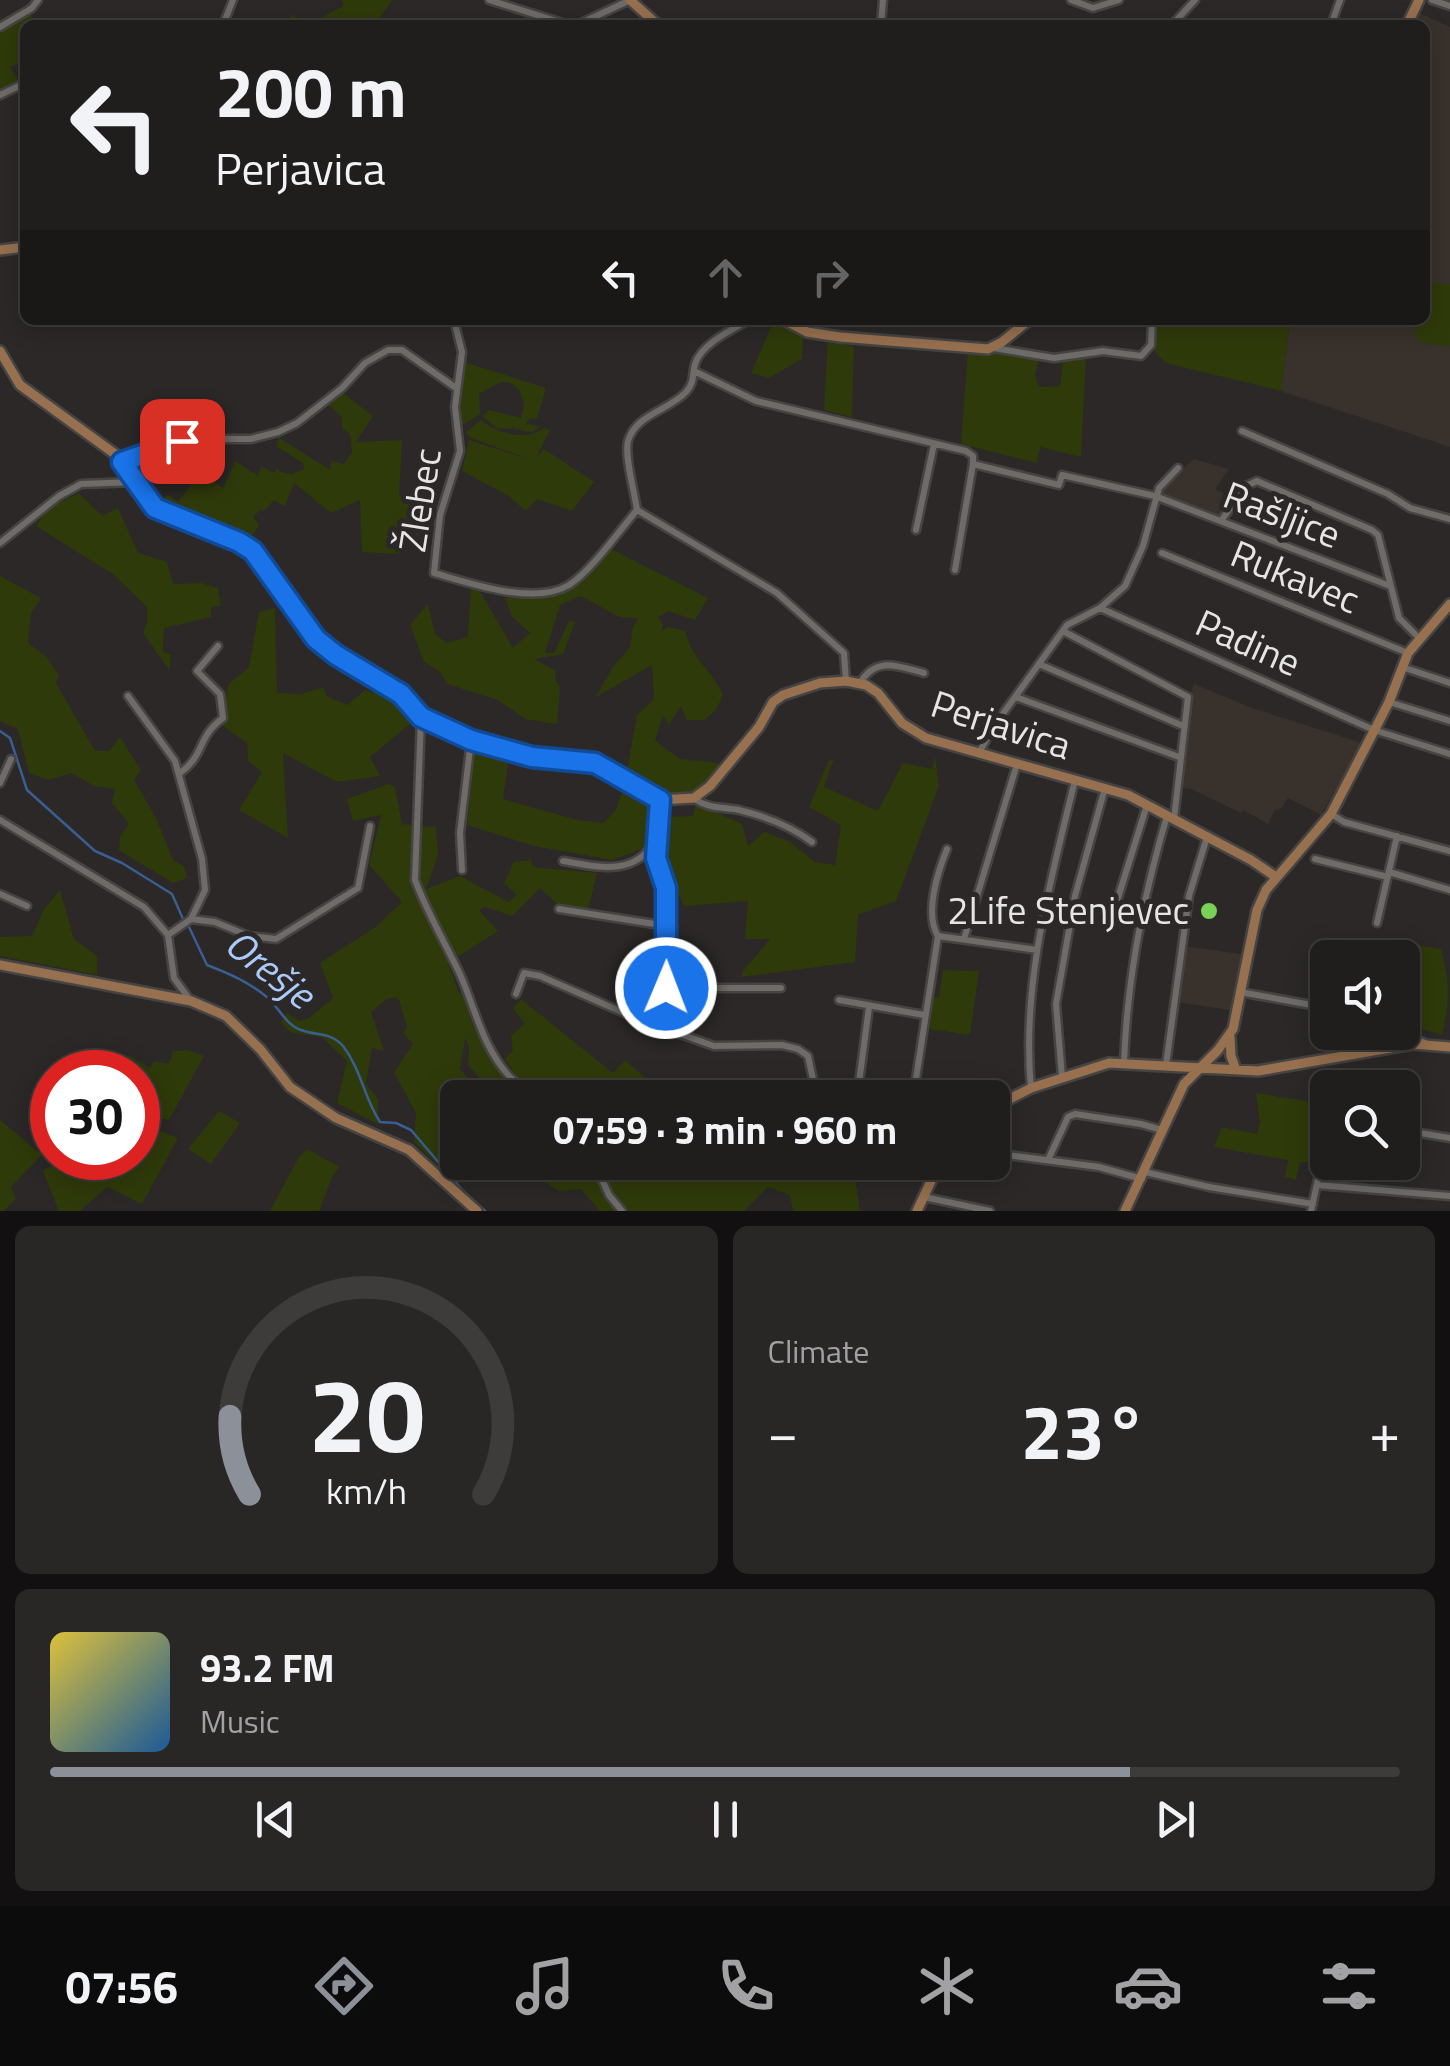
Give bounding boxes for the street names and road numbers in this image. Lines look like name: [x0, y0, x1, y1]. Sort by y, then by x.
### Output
street label: Žlebec: [382, 444, 456, 556]
street label: Rašljice: [1215, 465, 1349, 563]
street label: Rukavec: [1222, 524, 1368, 628]
street label: Padine: [1187, 593, 1310, 691]
street label: Perjavica: [924, 674, 1079, 774]

